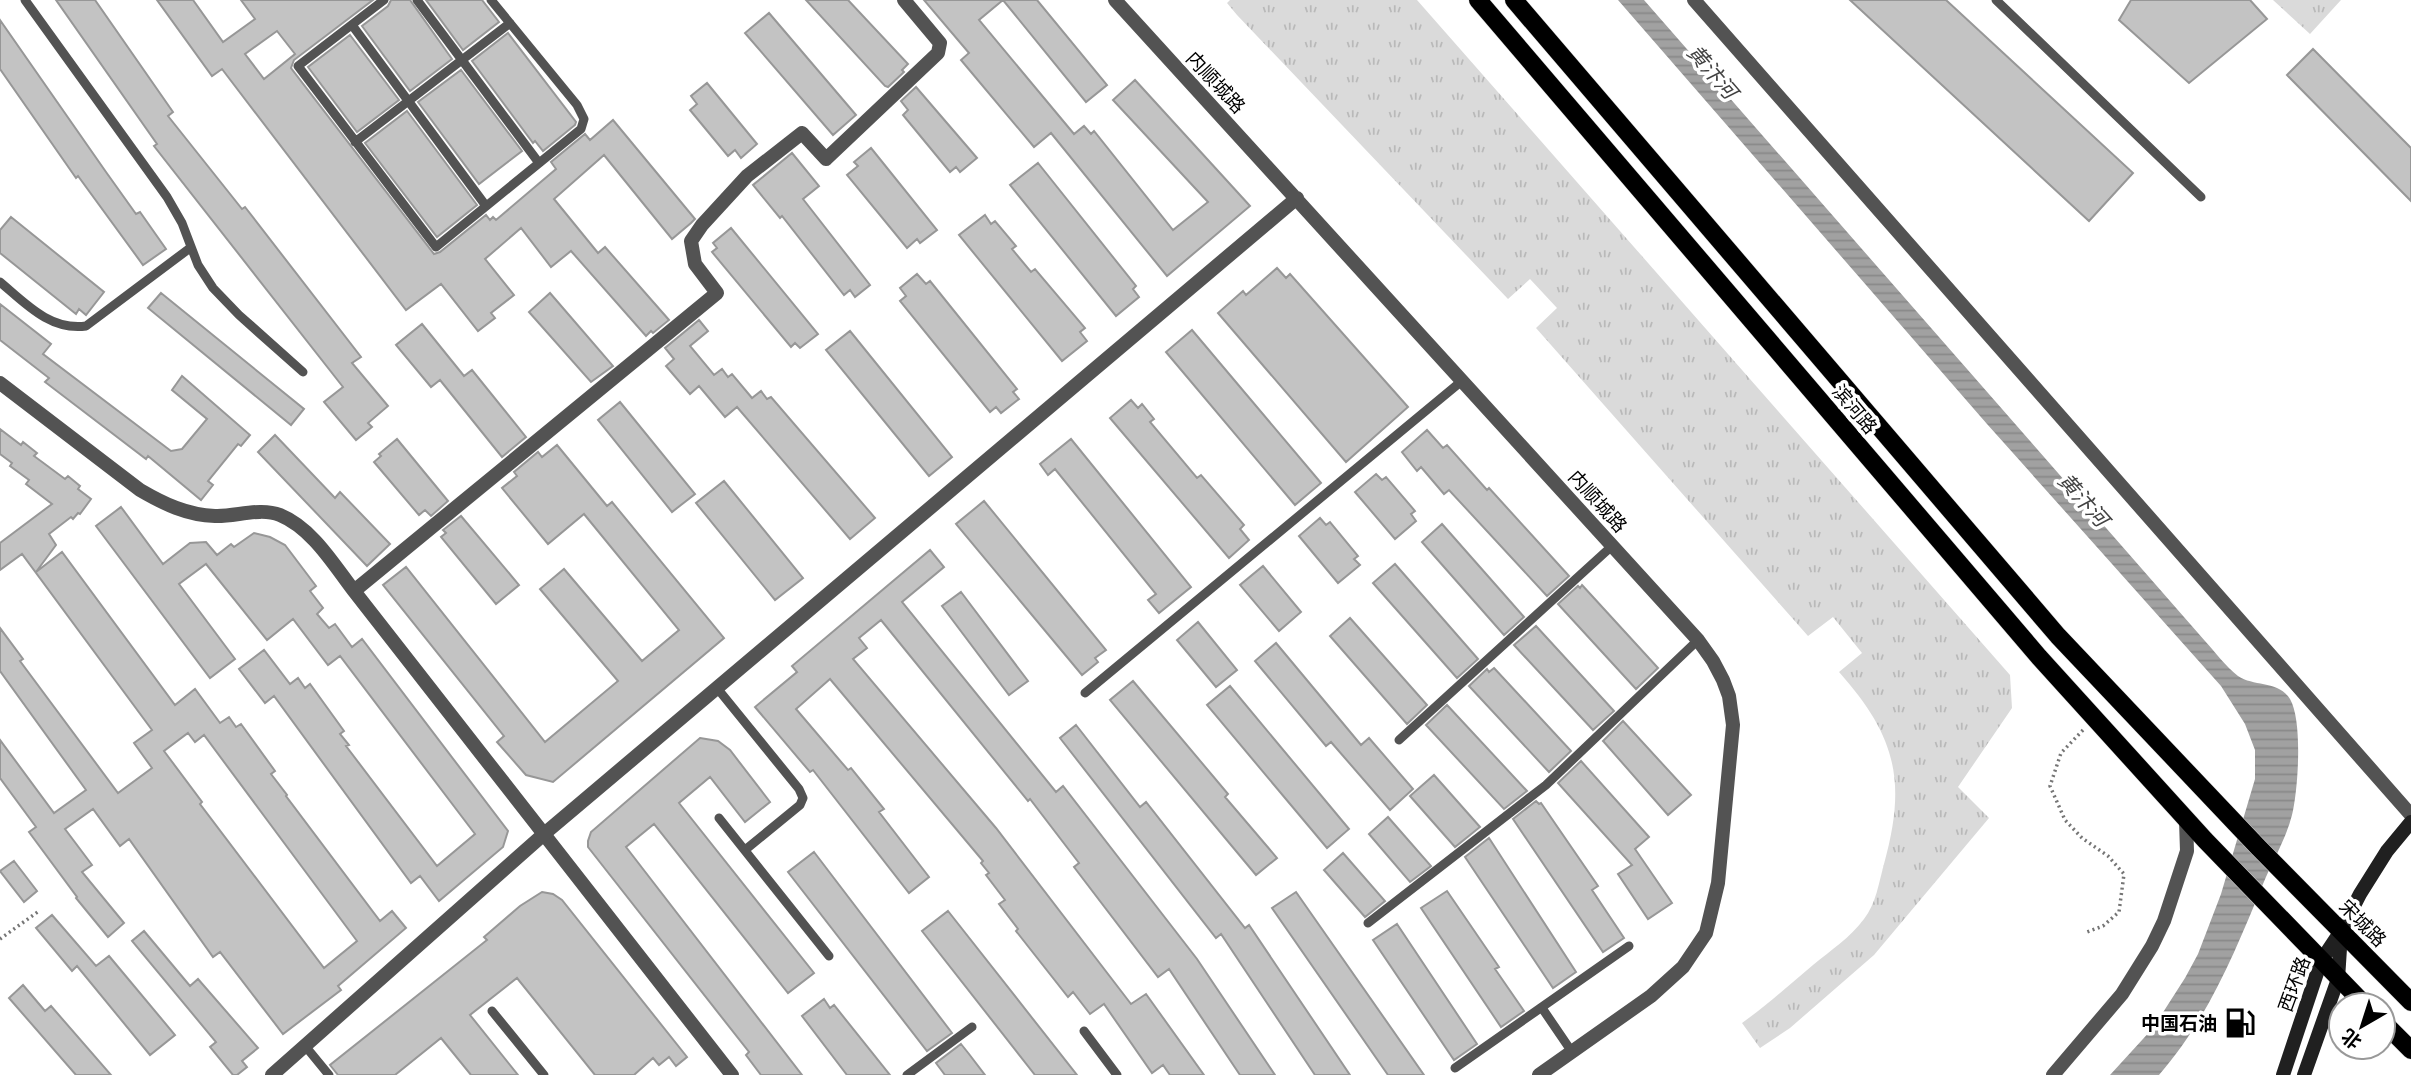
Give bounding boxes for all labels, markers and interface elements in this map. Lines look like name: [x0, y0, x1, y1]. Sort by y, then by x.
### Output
water label: 黄汴河: [1682, 40, 1745, 107]
street label: 内顺城路: [1181, 47, 1250, 118]
street label: 滨河路: [1827, 380, 1882, 439]
street label: 内顺城路: [1564, 465, 1632, 537]
water label: 黄汴河: [2052, 468, 2116, 535]
street label: 宋城路: [2334, 895, 2391, 952]
street label: 西环路: [2274, 953, 2315, 1015]
north arrow: [2327, 991, 2397, 1061]
fuel station icon: 中国石油: [2223, 1006, 2257, 1040]
place label: 中国石油: [2141, 1012, 2217, 1035]
text: 北: [2337, 1024, 2366, 1054]

